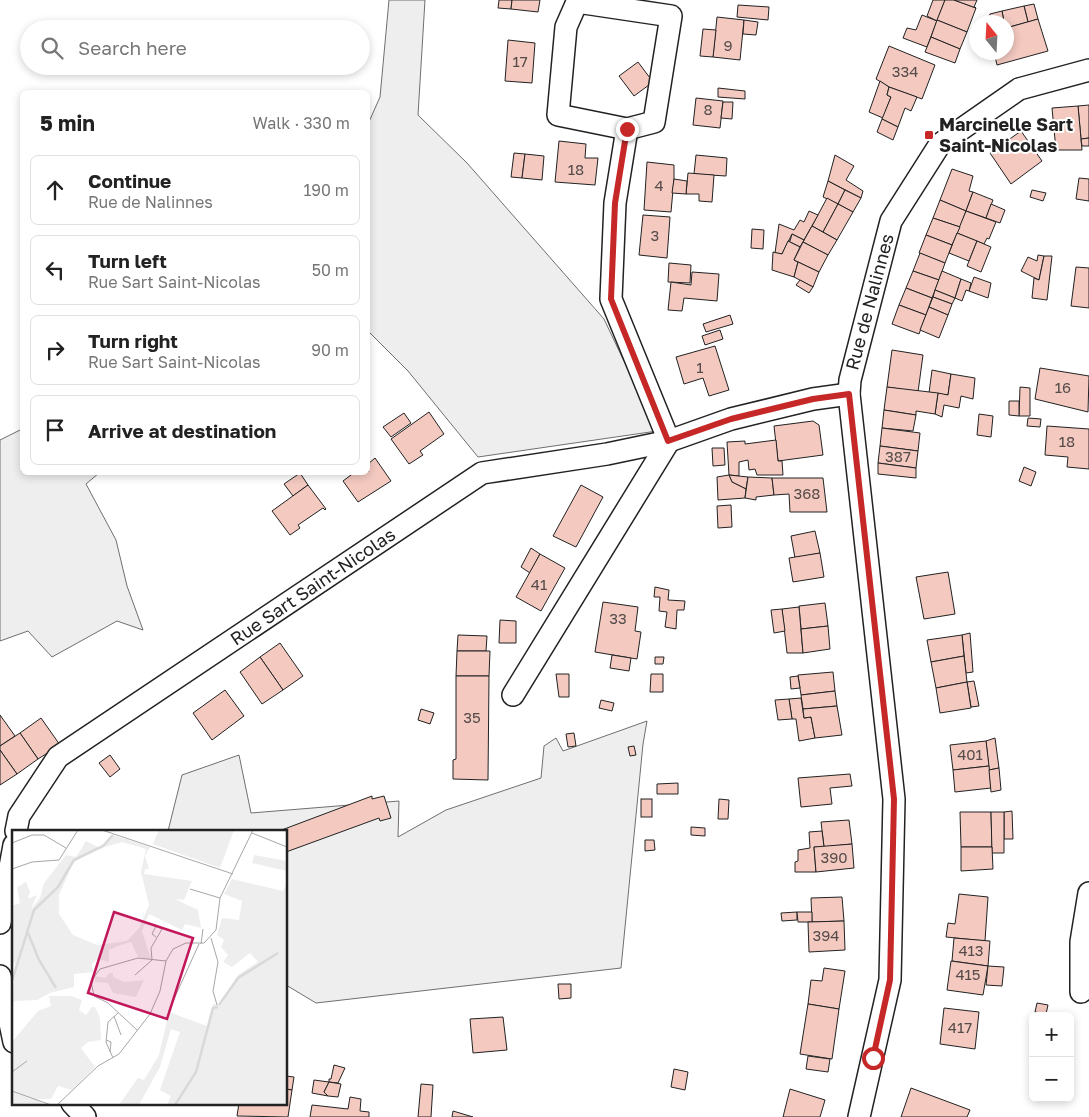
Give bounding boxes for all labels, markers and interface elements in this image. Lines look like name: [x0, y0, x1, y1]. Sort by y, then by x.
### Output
north arrow: [969, 15, 1014, 60]
search box: [20, 20, 370, 75]
icon: search: [38, 34, 66, 62]
text: Search here: [78, 36, 187, 59]
house number: 9: [723, 36, 733, 54]
house number: 17: [512, 52, 528, 70]
house number: 334: [892, 62, 918, 80]
house number: 8: [703, 100, 713, 118]
text: 5 min: [40, 110, 95, 136]
text: Walk · 330 m: [252, 113, 350, 133]
place label: Marcinelle Sart Saint-Nicolas: [939, 113, 1073, 156]
route end: [616, 118, 639, 141]
marker: Marcinelle Sart Saint-Nicolas: [923, 129, 935, 141]
house number: 18: [568, 160, 584, 178]
text: Continue: [88, 169, 171, 192]
icon: ahead: [41, 176, 69, 204]
house number: 4: [654, 176, 664, 194]
text: 190 m: [303, 180, 349, 200]
text: Rue de Nalinnes: [88, 192, 213, 212]
house number: 3: [651, 226, 659, 244]
street label: Rue de Nalinnes: [840, 231, 898, 372]
text: Turn left: [88, 249, 167, 272]
icon: left: [41, 256, 69, 284]
text: 50 m: [312, 260, 349, 280]
text: Rue Sart Saint-Nicolas: [88, 272, 261, 292]
text: Turn right: [88, 329, 178, 352]
icon: right: [41, 336, 69, 364]
text: 90 m: [311, 340, 349, 360]
text: Rue Sart Saint-Nicolas: [88, 352, 261, 372]
house number: 1: [696, 358, 704, 376]
house number: 16: [1055, 378, 1071, 396]
icon: arrive: [41, 416, 69, 444]
text: Arrive at destination: [88, 419, 276, 442]
house number: 18: [1059, 432, 1075, 450]
house number: 387: [885, 447, 911, 465]
house number: 368: [793, 484, 821, 502]
street label: Rue Sart Saint-Nicolas: [226, 523, 399, 650]
house number: 41: [531, 575, 547, 593]
house number: 33: [609, 609, 627, 627]
house number: 35: [463, 708, 481, 726]
house number: 401: [957, 745, 983, 763]
inset map: [12, 830, 288, 1104]
house number: 390: [820, 848, 848, 866]
house number: 394: [812, 926, 840, 944]
house number: 413: [958, 941, 984, 959]
house number: 415: [955, 965, 981, 983]
map controls: [1029, 1012, 1074, 1102]
button: +: [1029, 1012, 1074, 1057]
house number: 417: [948, 1018, 972, 1036]
route start: [862, 1047, 885, 1070]
button: −: [1029, 1057, 1074, 1102]

